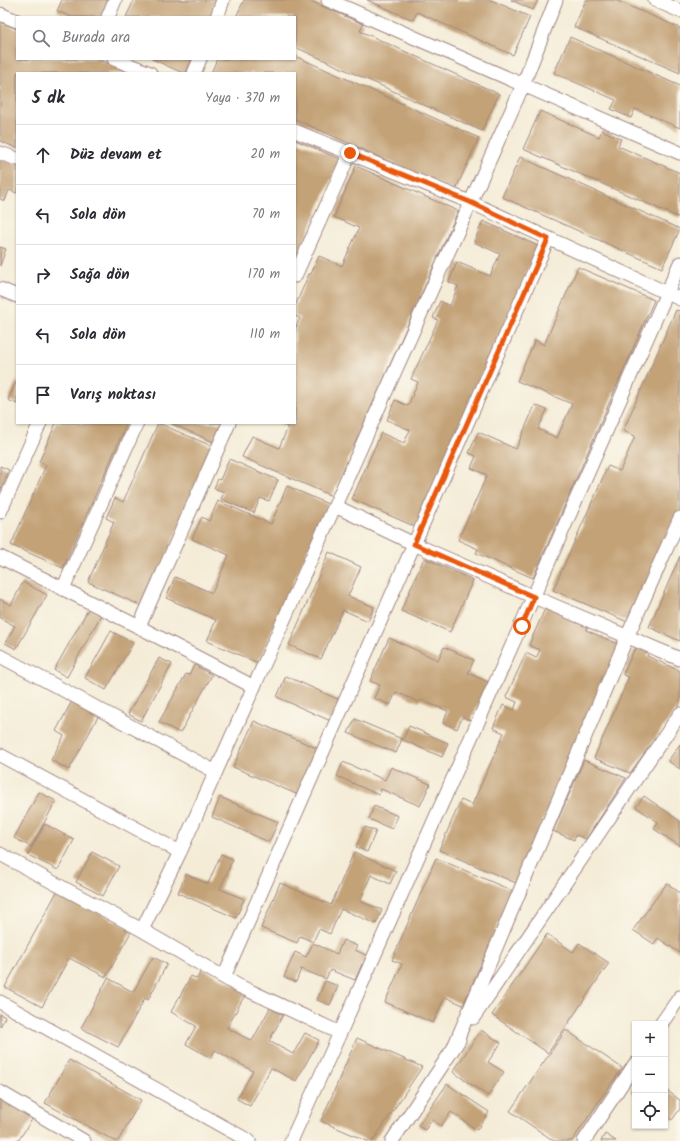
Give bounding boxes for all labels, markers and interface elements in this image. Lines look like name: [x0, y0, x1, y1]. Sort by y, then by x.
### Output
search box: [16, 16, 296, 60]
text: Burada ara: [62, 26, 130, 50]
icon: search: [30, 27, 52, 49]
text: 5 dk: [32, 85, 65, 112]
text: Yaya · 370 m: [205, 88, 280, 109]
text: Düz devam et: [70, 143, 162, 167]
icon: ahead: [32, 144, 54, 166]
text: 20 m: [250, 144, 280, 165]
route end: [341, 144, 359, 162]
text: Sola dön: [70, 203, 126, 227]
icon: left: [32, 204, 54, 226]
text: 70 m: [252, 204, 280, 225]
text: Sağa dön: [70, 263, 130, 287]
icon: right: [32, 264, 54, 286]
text: 170 m: [248, 264, 280, 285]
text: Sola dön: [70, 323, 126, 347]
icon: left: [32, 324, 54, 346]
text: 110 m: [250, 324, 280, 345]
text: Varış noktası: [70, 383, 156, 407]
icon: arrive: [32, 384, 54, 406]
route start: [513, 617, 531, 635]
map controls: [632, 1021, 668, 1129]
button: +: [632, 1021, 668, 1057]
button: −: [632, 1057, 668, 1093]
button: locate: [632, 1093, 668, 1129]

